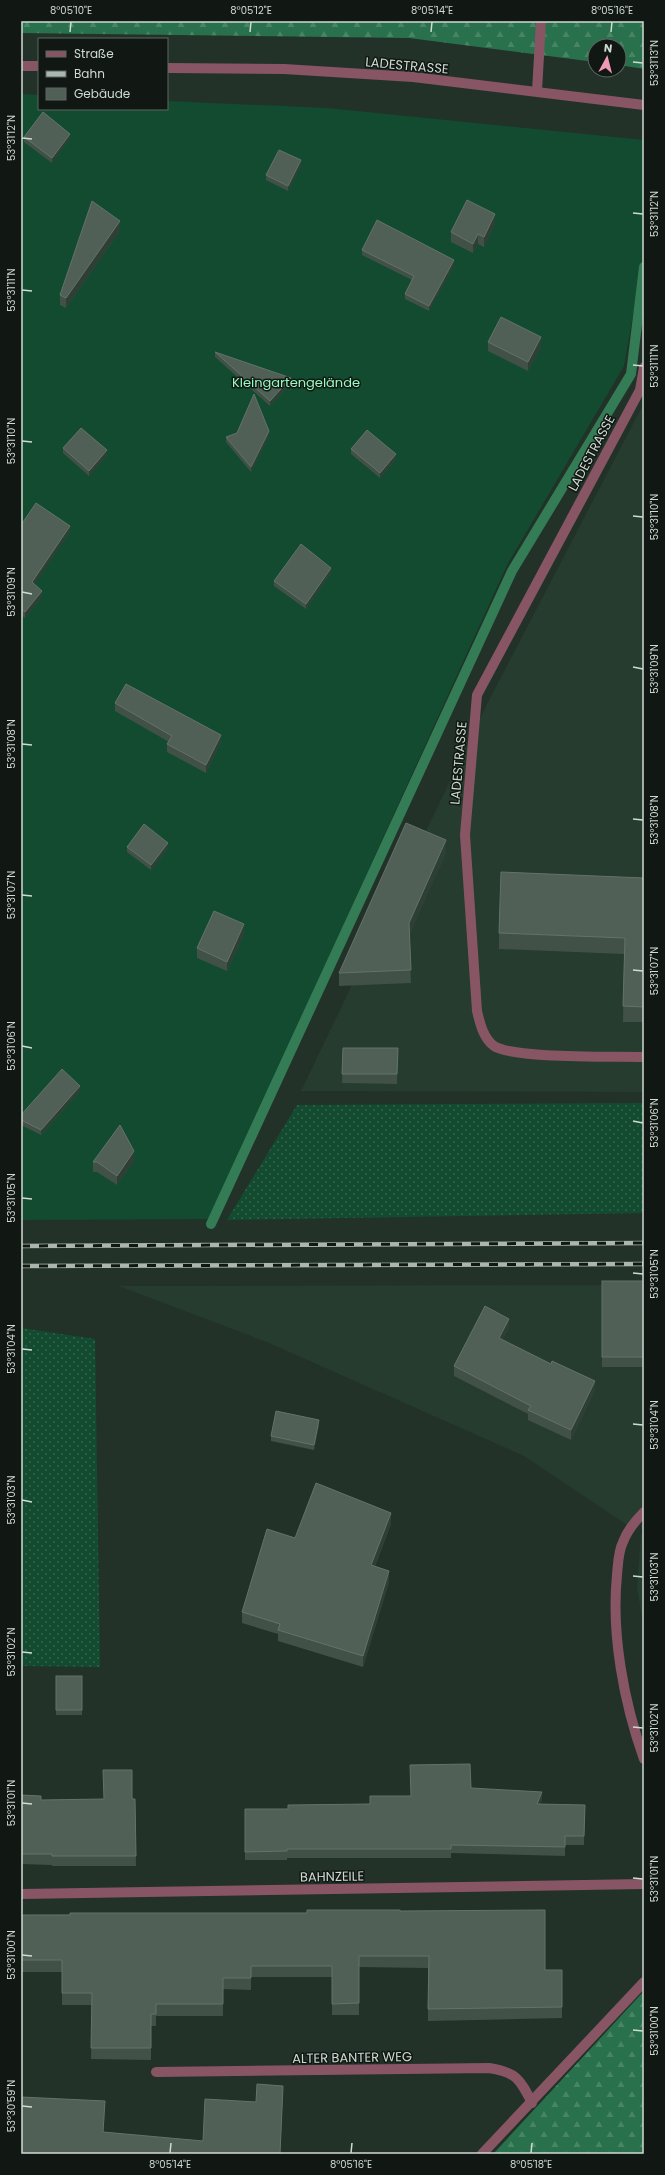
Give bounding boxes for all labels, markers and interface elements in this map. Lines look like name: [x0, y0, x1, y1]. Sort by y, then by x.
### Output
text: 8°05'10"E: [50, 3, 92, 18]
text: 8°05'12"E: [230, 3, 272, 18]
text: 8°05'14"E: [411, 3, 453, 18]
text: 8°05'16"E: [591, 3, 633, 18]
legend: [38, 38, 168, 110]
north arrow: [587, 38, 627, 78]
text: N: [603, 40, 613, 57]
text: 53°31'13"N: [647, 40, 662, 86]
text: Straße: [74, 45, 114, 62]
street label: LADESTRASSE: [365, 52, 449, 79]
text: Bahn: [74, 65, 105, 82]
text: Gebäude: [74, 85, 130, 102]
text: 53°31'12"N: [4, 115, 19, 161]
text: 53°31'12"N: [647, 191, 662, 237]
text: 53°31'11"N: [4, 268, 19, 312]
text: 53°31'11"N: [647, 344, 662, 388]
park label: Kleingartengelände: [232, 373, 360, 392]
street label: LADESTRASSE: [563, 412, 619, 495]
text: 53°31'10"N: [4, 418, 19, 464]
text: 53°31'10"N: [647, 494, 662, 540]
text: 53°31'09"N: [4, 567, 19, 617]
text: 53°31'09"N: [647, 644, 662, 694]
text: 53°31'08"N: [4, 719, 19, 769]
street label: LADESTRASSE: [445, 721, 472, 805]
text: 53°31'08"N: [647, 795, 662, 845]
text: 53°31'07"N: [4, 871, 19, 919]
text: 53°31'07"N: [647, 947, 662, 995]
text: 53°31'06"N: [4, 1021, 19, 1071]
text: 53°31'06"N: [647, 1098, 662, 1148]
text: 53°31'05"N: [4, 1173, 19, 1223]
text: 53°31'05"N: [647, 1249, 662, 1299]
text: 53°31'04"N: [4, 1324, 19, 1374]
text: 53°31'04"N: [647, 1400, 662, 1450]
text: 53°31'03"N: [4, 1475, 19, 1525]
text: 53°31'03"N: [647, 1552, 662, 1602]
text: 53°31'02"N: [4, 1628, 19, 1676]
text: 53°31'02"N: [647, 1704, 662, 1752]
text: 53°31'01"N: [4, 1780, 19, 1826]
text: 53°31'01"N: [647, 1856, 662, 1902]
street label: BAHNZEILE: [300, 1866, 364, 1887]
text: 53°31'00"N: [4, 1930, 19, 1980]
text: 53°31'00"N: [647, 2006, 662, 2056]
street label: ALTER BANTER WEG: [292, 2047, 412, 2068]
text: 53°30'59"N: [4, 2080, 19, 2132]
text: 8°05'14"E: [149, 2157, 191, 2172]
text: 8°05'16"E: [330, 2157, 372, 2172]
text: 8°05'18"E: [510, 2157, 552, 2172]

